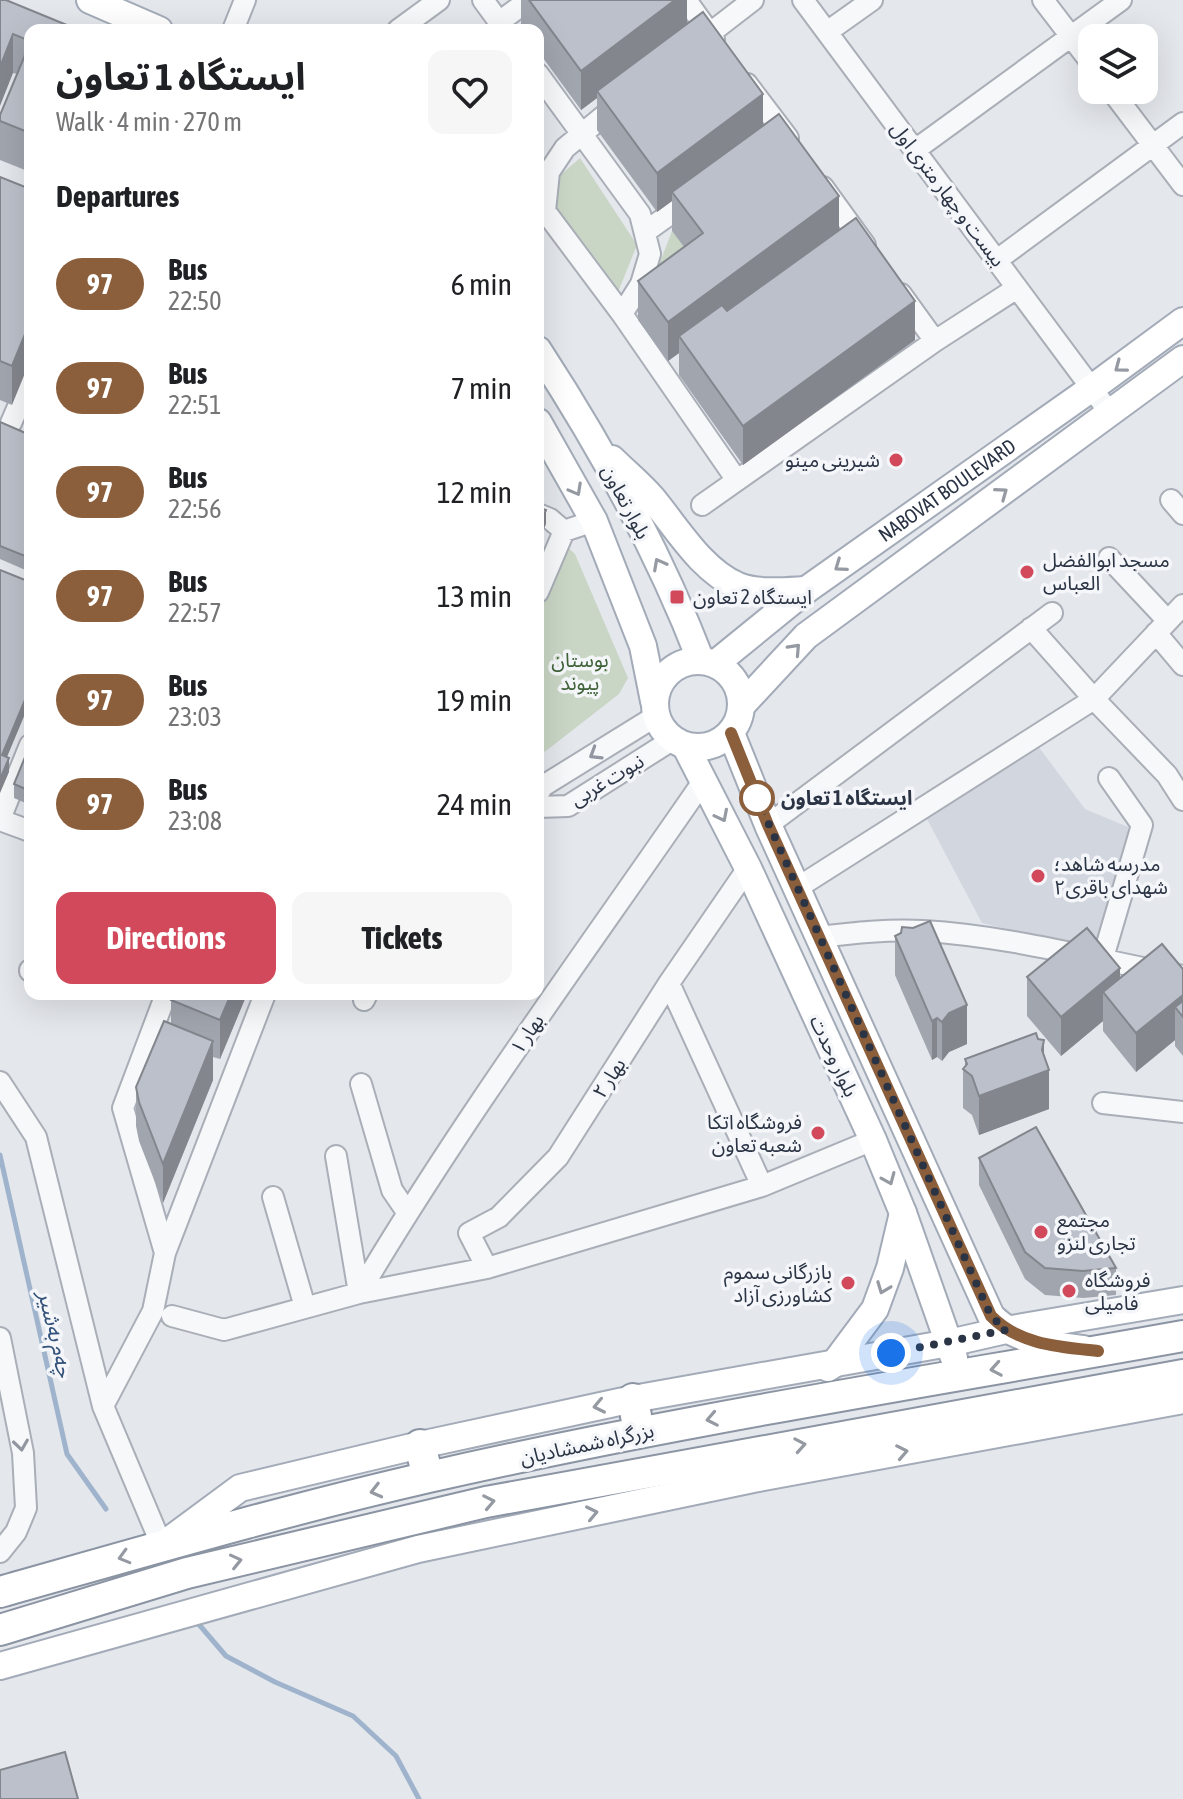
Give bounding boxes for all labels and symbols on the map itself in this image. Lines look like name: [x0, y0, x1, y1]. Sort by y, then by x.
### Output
street label: بیست و چهار متری اول: [885, 117, 1010, 272]
one-way arrow: [1115, 358, 1129, 372]
street label: NABOVAT BOULEVARD: [874, 434, 1020, 546]
place label: شیرینی مینو: [785, 448, 880, 472]
marker: شیرینی مینو: [887, 451, 905, 469]
street label: بلوار تعاون: [597, 461, 655, 543]
one-way arrow: [566, 481, 582, 496]
one-way arrow: [993, 488, 1007, 502]
place label: مسجد ابوالفضل العباس: [1043, 548, 1170, 595]
one-way arrow: [834, 556, 848, 571]
one-way arrow: [653, 558, 669, 572]
marker: مسجد ابوالفضل العباس: [1018, 563, 1036, 581]
place label: ایستگاه 2 تعاون: [693, 585, 812, 609]
marker: ایستگاه 2 تعاون: [668, 588, 686, 606]
one-way arrow: [785, 644, 800, 658]
park label: بوستان پیوند: [551, 648, 609, 696]
one-way arrow: [589, 744, 604, 759]
street label: نبوت غربی: [566, 749, 648, 811]
marker: ایستگاه 1 تعاون: [740, 781, 774, 815]
place label: ایستگاه 1 تعاون: [781, 786, 912, 810]
one-way arrow: [712, 807, 728, 822]
place label: مدرسه شاهد؛ شهدای باقری۲: [1054, 852, 1168, 899]
marker: مدرسه شاهد؛ شهدای باقری۲: [1029, 867, 1047, 885]
street label: بهار ۱: [505, 1010, 549, 1058]
street label: بلوار وحدت: [805, 1012, 863, 1100]
street label: بهار ۲: [587, 1053, 631, 1103]
place label: فروشگاه اتکا شعبه تعاون: [707, 1110, 802, 1157]
marker: فروشگاه اتکا شعبه تعاون: [809, 1124, 827, 1142]
one-way arrow: [880, 1171, 896, 1185]
place label: مجتمع تجاری لنزو: [1057, 1208, 1136, 1255]
marker: مجتمع تجاری لنزو: [1032, 1223, 1050, 1241]
place label: بازرگانی سموم کشاورزی آزاد: [724, 1260, 833, 1307]
place label: فروشگاه فامیلی: [1085, 1268, 1151, 1315]
marker: بازرگانی سموم کشاورزی آزاد: [839, 1274, 857, 1292]
one-way arrow: [876, 1280, 893, 1294]
marker: فروشگاه فامیلی: [1060, 1282, 1078, 1300]
water label: چەم بەشیر: [29, 1286, 79, 1382]
your location: [871, 1333, 911, 1373]
one-way arrow: [989, 1360, 1003, 1377]
one-way arrow: [593, 1397, 606, 1414]
one-way arrow: [706, 1409, 719, 1426]
street label: بزرگراه شمشادیان: [518, 1418, 656, 1470]
one-way arrow: [793, 1437, 807, 1454]
one-way arrow: [12, 1438, 29, 1452]
one-way arrow: [895, 1444, 909, 1461]
one-way arrow: [369, 1481, 383, 1498]
one-way arrow: [482, 1494, 495, 1511]
one-way arrow: [585, 1505, 598, 1522]
one-way arrow: [118, 1547, 132, 1564]
one-way arrow: [229, 1554, 243, 1571]

